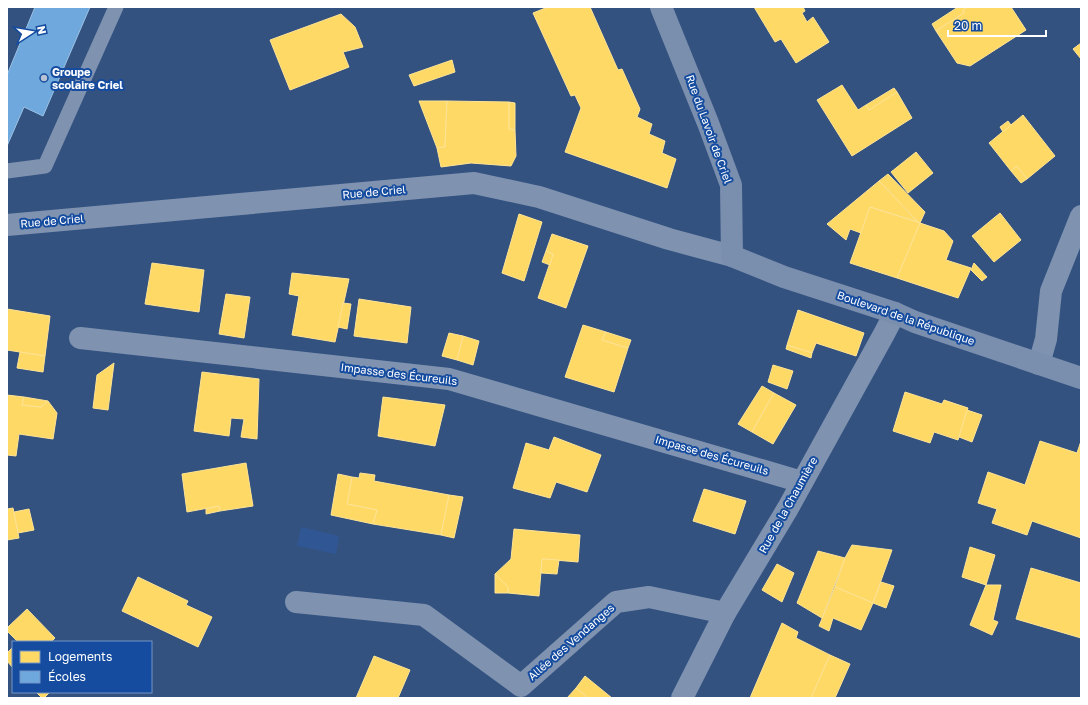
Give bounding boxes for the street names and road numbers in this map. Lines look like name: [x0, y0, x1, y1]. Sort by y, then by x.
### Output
street label: Rue du Lavoir de Criel: [684, 73, 735, 185]
street label: Rue de Criel: [342, 182, 407, 201]
street label: Rue de Criel: [20, 211, 85, 230]
street label: Boulevard de la République: [836, 288, 977, 347]
street label: Impasse des Écureuils: [340, 360, 458, 387]
street label: Impasse des Écureuils: [654, 432, 771, 477]
street label: Rue de la Chaumière: [756, 454, 819, 555]
street label: Allée des Vendanges: [525, 601, 617, 683]

